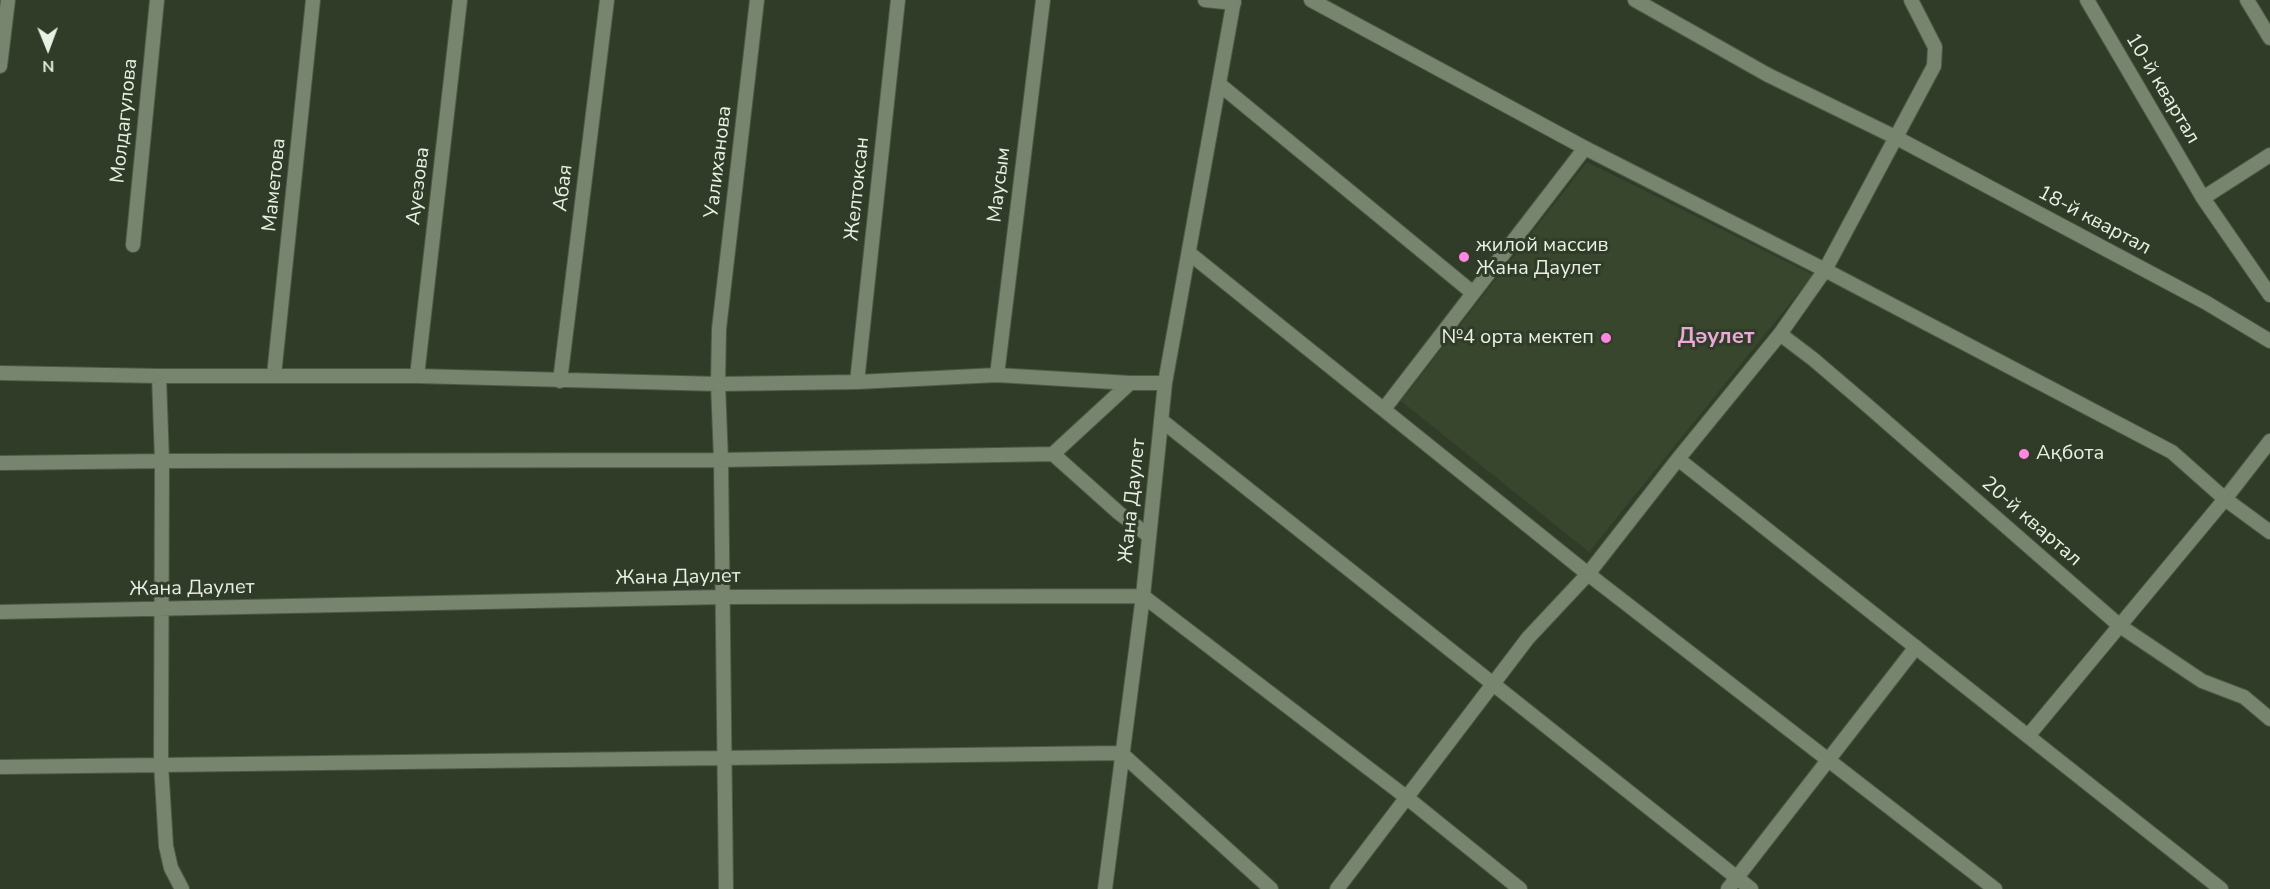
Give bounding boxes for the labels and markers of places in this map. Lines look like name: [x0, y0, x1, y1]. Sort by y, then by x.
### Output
place label: жилой массив Жана Даулет: [1476, 234, 1608, 281]
marker: жилой массив Жана Даулет: [1457, 250, 1471, 264]
place label: №4 орта мектеп: [1441, 326, 1594, 350]
marker: №4 орта мектеп: [1599, 331, 1613, 345]
place label: Ақбота: [2036, 442, 2104, 466]
marker: Ақбота: [2017, 447, 2031, 461]

